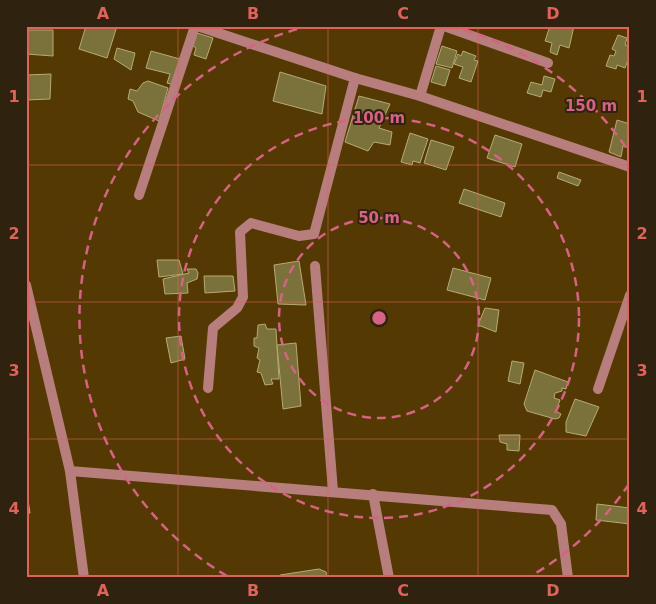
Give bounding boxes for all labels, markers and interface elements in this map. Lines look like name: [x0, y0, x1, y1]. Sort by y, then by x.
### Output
text: A: [97, 4, 110, 23]
text: B: [247, 4, 259, 23]
text: C: [397, 4, 409, 23]
text: D: [546, 4, 560, 23]
text: 1: [8, 87, 20, 106]
text: 1: [636, 87, 648, 106]
text: 150 m: [565, 97, 617, 115]
text: 100 m: [353, 109, 405, 127]
text: 50 m: [358, 209, 400, 227]
text: 2: [8, 224, 20, 243]
text: 2: [636, 224, 648, 243]
centre of rings: [370, 309, 388, 327]
text: 3: [8, 361, 20, 380]
text: 3: [636, 361, 648, 380]
text: 4: [8, 499, 20, 518]
text: 4: [636, 499, 648, 518]
text: A: [97, 581, 110, 600]
text: B: [247, 581, 259, 600]
text: C: [397, 581, 409, 600]
text: D: [546, 581, 560, 600]

